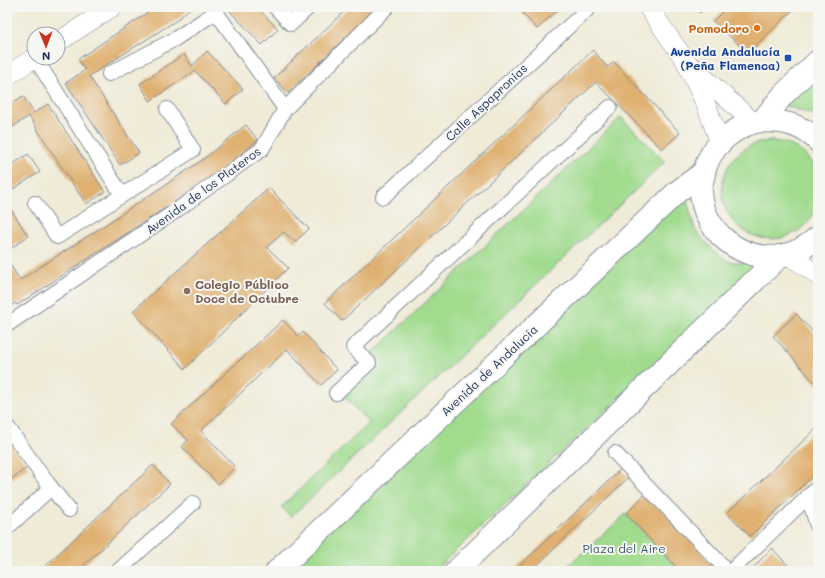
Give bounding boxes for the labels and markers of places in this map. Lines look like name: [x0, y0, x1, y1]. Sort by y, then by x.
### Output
place label: Pomodoro: [688, 20, 749, 36]
marker: Pomodoro: [752, 23, 762, 33]
place label: Avenida Andalucía (Peña Flamenca): [670, 43, 780, 73]
marker: Avenida Andalucía (Peña Flamenca): [783, 53, 793, 63]
place label: Colegio Público Doce de Octubre: [195, 276, 299, 306]
marker: Colegio Público Doce de Octubre: [182, 286, 192, 296]

